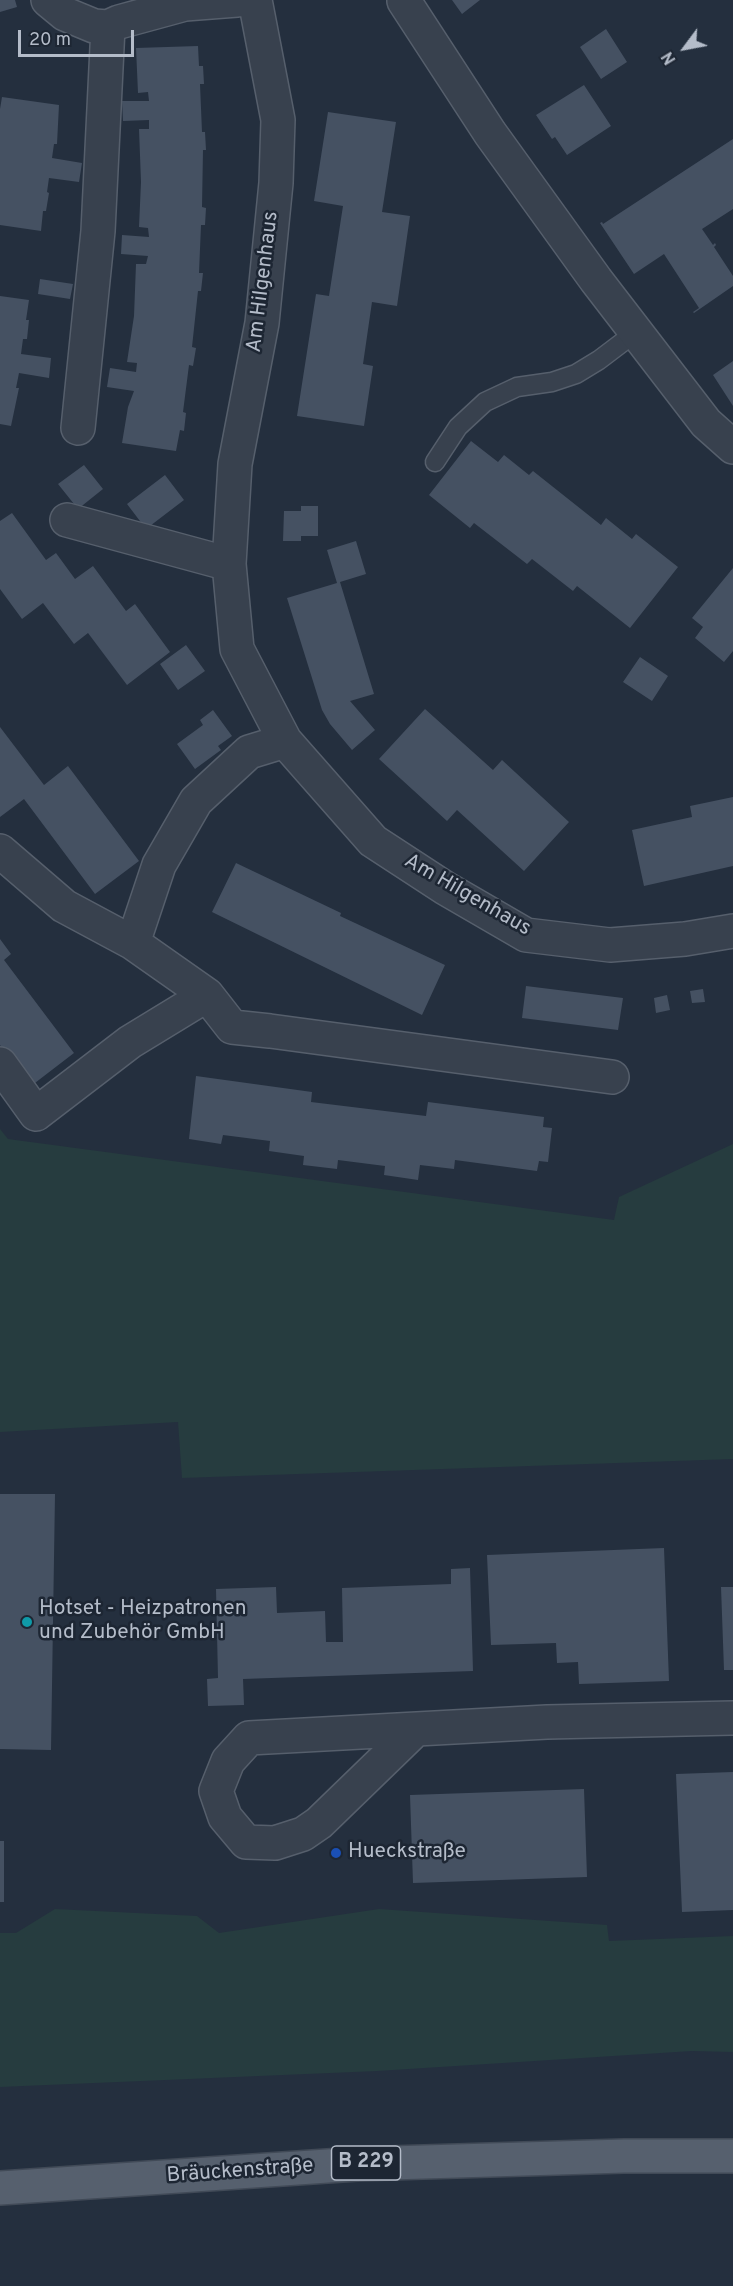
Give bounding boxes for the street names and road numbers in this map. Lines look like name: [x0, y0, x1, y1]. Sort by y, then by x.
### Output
street label: Am Hilgenhaus: [243, 210, 285, 354]
street label: Am Hilgenhaus: [399, 850, 535, 942]
road number: B 229: [332, 2146, 400, 2180]
street label: Bräuckenstraße: [166, 2154, 314, 2190]

